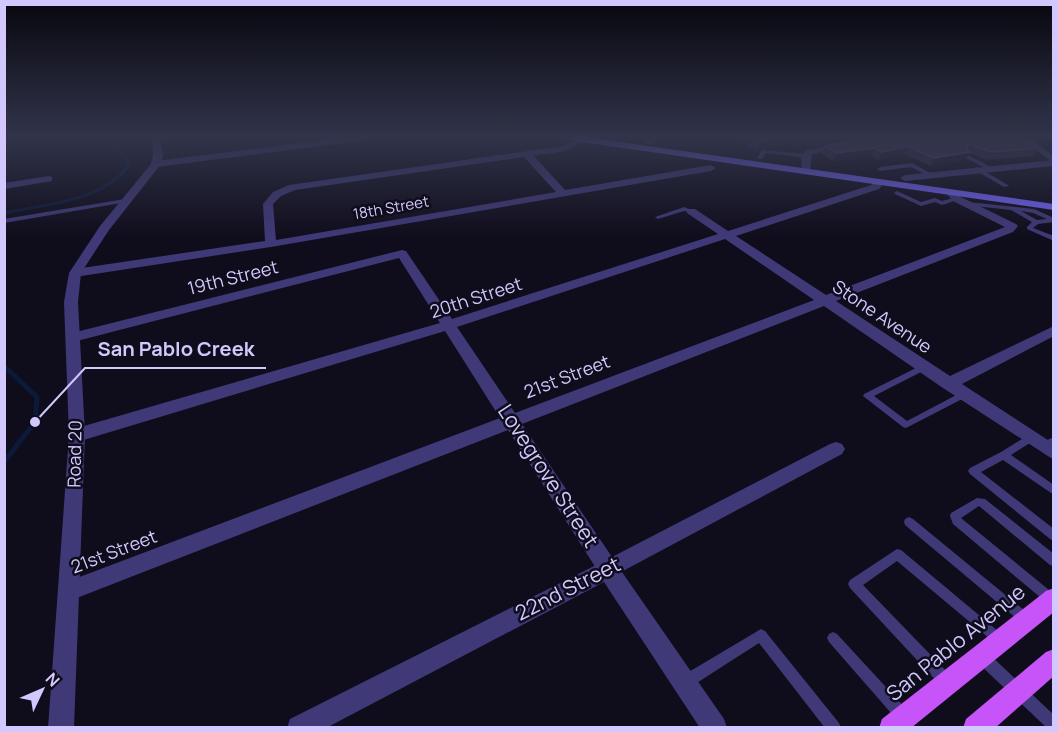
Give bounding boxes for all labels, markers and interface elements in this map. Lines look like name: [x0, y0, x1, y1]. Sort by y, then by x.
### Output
street label: 18th Street: [351, 191, 430, 224]
street label: 19th Street: [185, 254, 281, 300]
street label: 20th Street: [427, 271, 525, 323]
street label: Stone Avenue: [828, 274, 937, 358]
callout: San Pablo Creek: [85, 330, 266, 368]
text: San Pablo Creek: [98, 335, 256, 362]
street label: 21st Street: [520, 349, 613, 403]
street label: Lovegrove Street: [492, 398, 606, 552]
street label: Road 20: [61, 420, 87, 488]
street label: 21st Street: [67, 524, 160, 578]
street label: 22nd Street: [510, 550, 625, 627]
street label: San Pablo Avenue: [880, 578, 1031, 707]
north arrow: [12, 660, 72, 720]
text: N: [41, 668, 65, 691]

